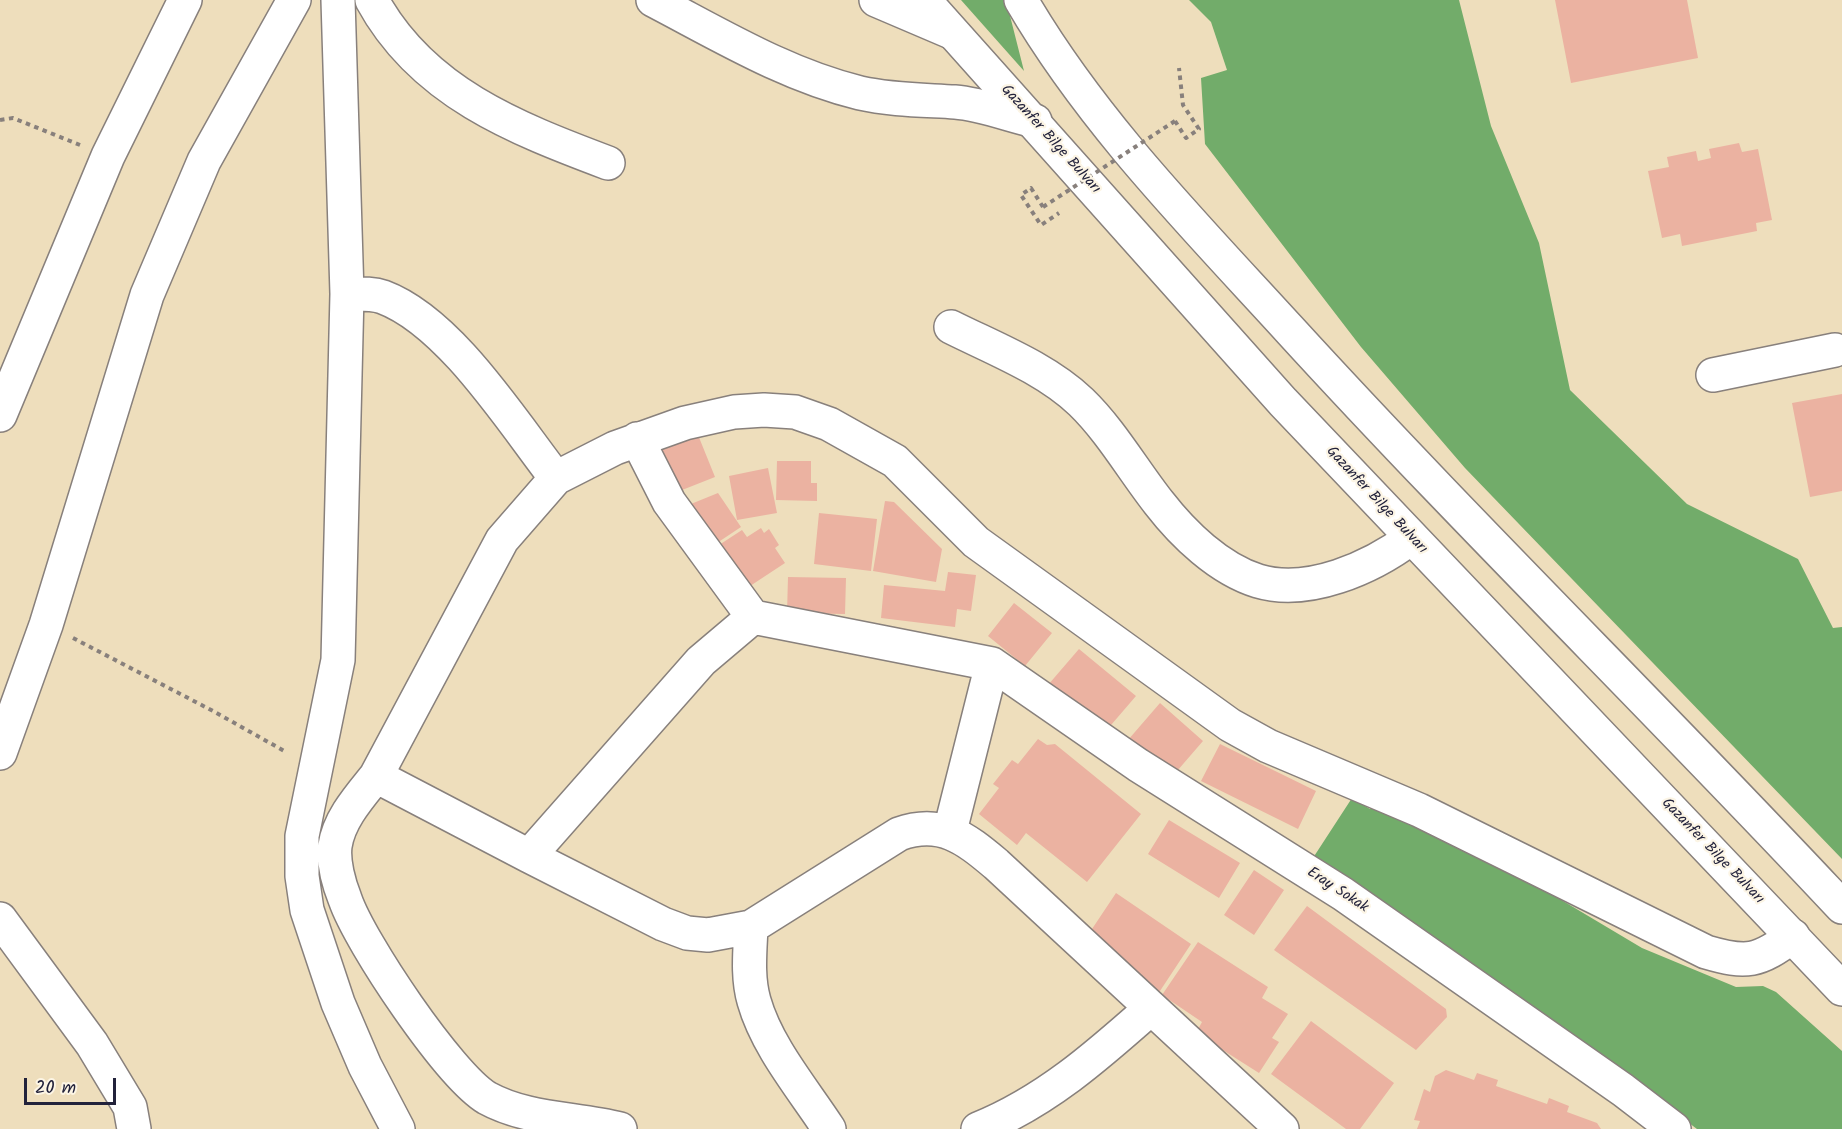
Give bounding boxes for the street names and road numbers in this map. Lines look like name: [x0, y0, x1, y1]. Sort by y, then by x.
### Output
street label: Gazanfer Bilge Bulvarı: [996, 82, 1104, 198]
street label: Gazanfer Bilge Bulvarı: [1321, 443, 1431, 559]
street label: Gazanfer Bilge Bulvarı: [1657, 795, 1767, 909]
street label: Eray Sokak: [1303, 864, 1371, 918]

